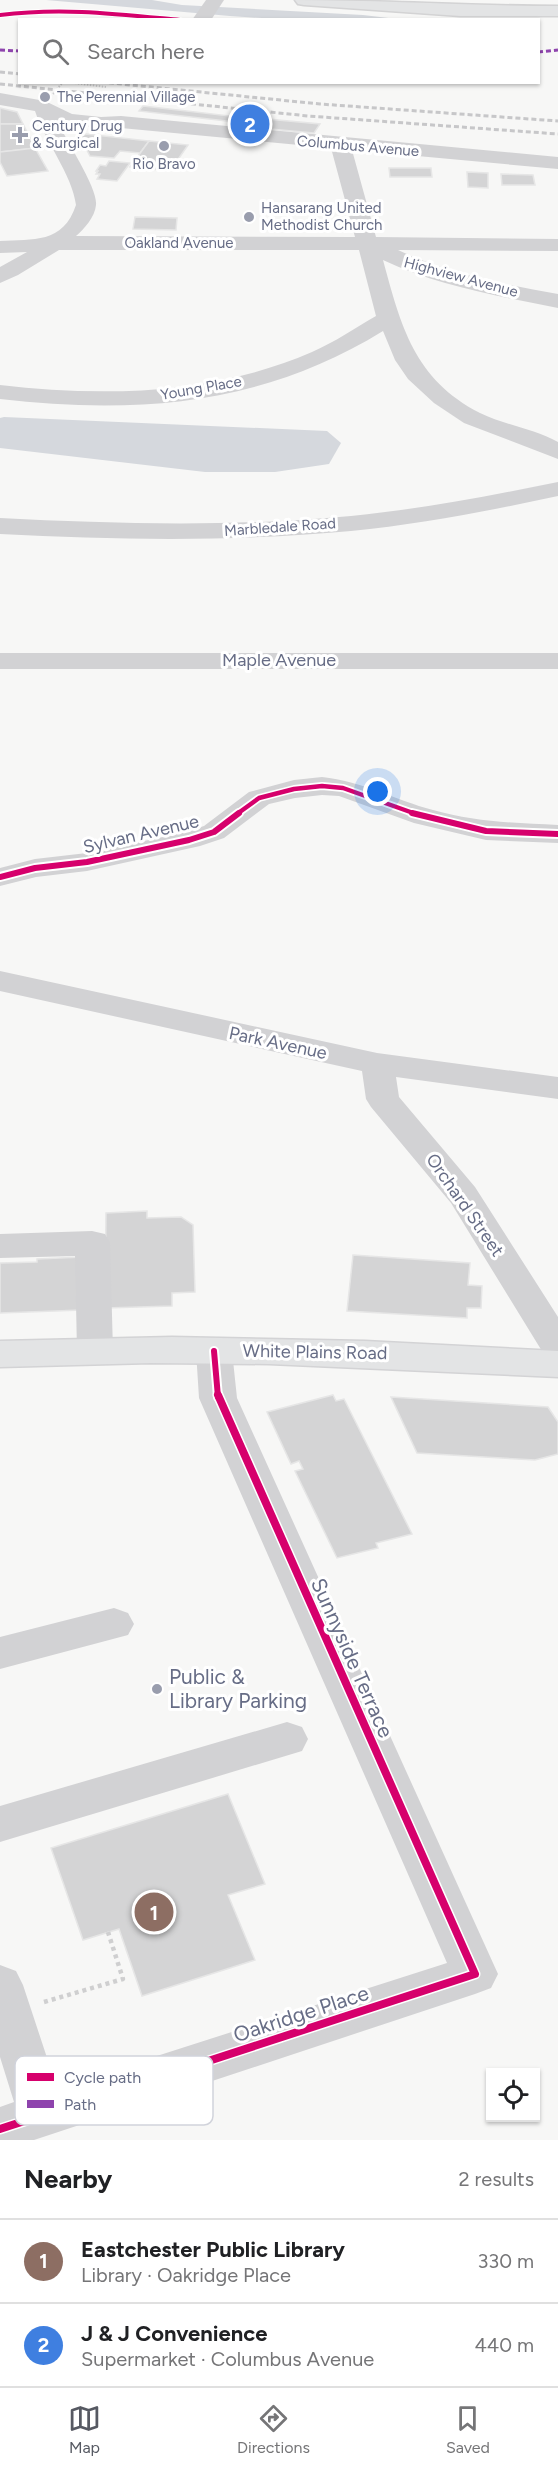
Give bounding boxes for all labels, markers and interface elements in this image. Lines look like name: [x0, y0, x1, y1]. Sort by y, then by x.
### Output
search box: [18, 18, 540, 84]
icon: search: [39, 35, 72, 68]
text: Search here: [87, 38, 205, 65]
place label: The Perennial Village: [57, 88, 196, 106]
marker: The Perennial Village: [38, 90, 52, 104]
pin: 2: [230, 102, 270, 146]
place label: Century Drug & Surgical: [32, 117, 123, 152]
marker: Century Drug & Surgical: [13, 128, 27, 142]
street label: Columbus Avenue: [296, 132, 420, 160]
marker: Rio Bravo: [157, 139, 171, 153]
place label: Rio Bravo: [132, 155, 196, 173]
place label: Hansarang United Methodist Church: [261, 199, 382, 234]
marker: Hansarang United Methodist Church: [242, 210, 256, 224]
street label: Oakland Avenue: [124, 234, 234, 252]
street label: Highview Avenue: [402, 253, 520, 301]
street label: Young Place: [159, 372, 243, 404]
street label: Marbledale Road: [224, 514, 336, 540]
street label: Maple Avenue: [222, 649, 336, 671]
your location: [363, 777, 392, 806]
street label: Sylvan Avenue: [81, 810, 201, 858]
street label: Park Avenue: [227, 1022, 329, 1064]
street label: Orchard Street: [421, 1149, 509, 1261]
street label: White Plains Road: [243, 1340, 387, 1364]
street label: Sunnyside Terrace: [306, 1574, 399, 1741]
place label: Public & Library Parking: [169, 1664, 307, 1713]
marker: Public & Library Parking: [150, 1682, 164, 1696]
pin: 1: [134, 1890, 174, 1934]
street label: Oakridge Place: [230, 1980, 372, 2047]
legend: [15, 2056, 213, 2125]
text: Cycle path: [64, 2068, 141, 2087]
map controls: [486, 2068, 540, 2122]
button: locate: [486, 2068, 540, 2122]
text: Path: [64, 2095, 96, 2114]
text: Nearby: [24, 2163, 112, 2195]
text: 2 results: [458, 2167, 534, 2191]
text: Eastchester Public Library: [81, 2236, 345, 2263]
text: 1: [39, 2249, 48, 2273]
text: 330 m: [477, 2249, 534, 2273]
text: Library · Oakridge Place: [81, 2263, 291, 2287]
text: J & J Convenience: [81, 2320, 267, 2347]
text: 2: [38, 2333, 49, 2357]
text: 440 m: [474, 2333, 534, 2357]
text: Supermarket · Columbus Avenue: [81, 2347, 374, 2371]
tab: Map: [68, 2402, 101, 2457]
tab: Directions: [237, 2402, 310, 2457]
tab: Saved: [446, 2402, 490, 2457]

